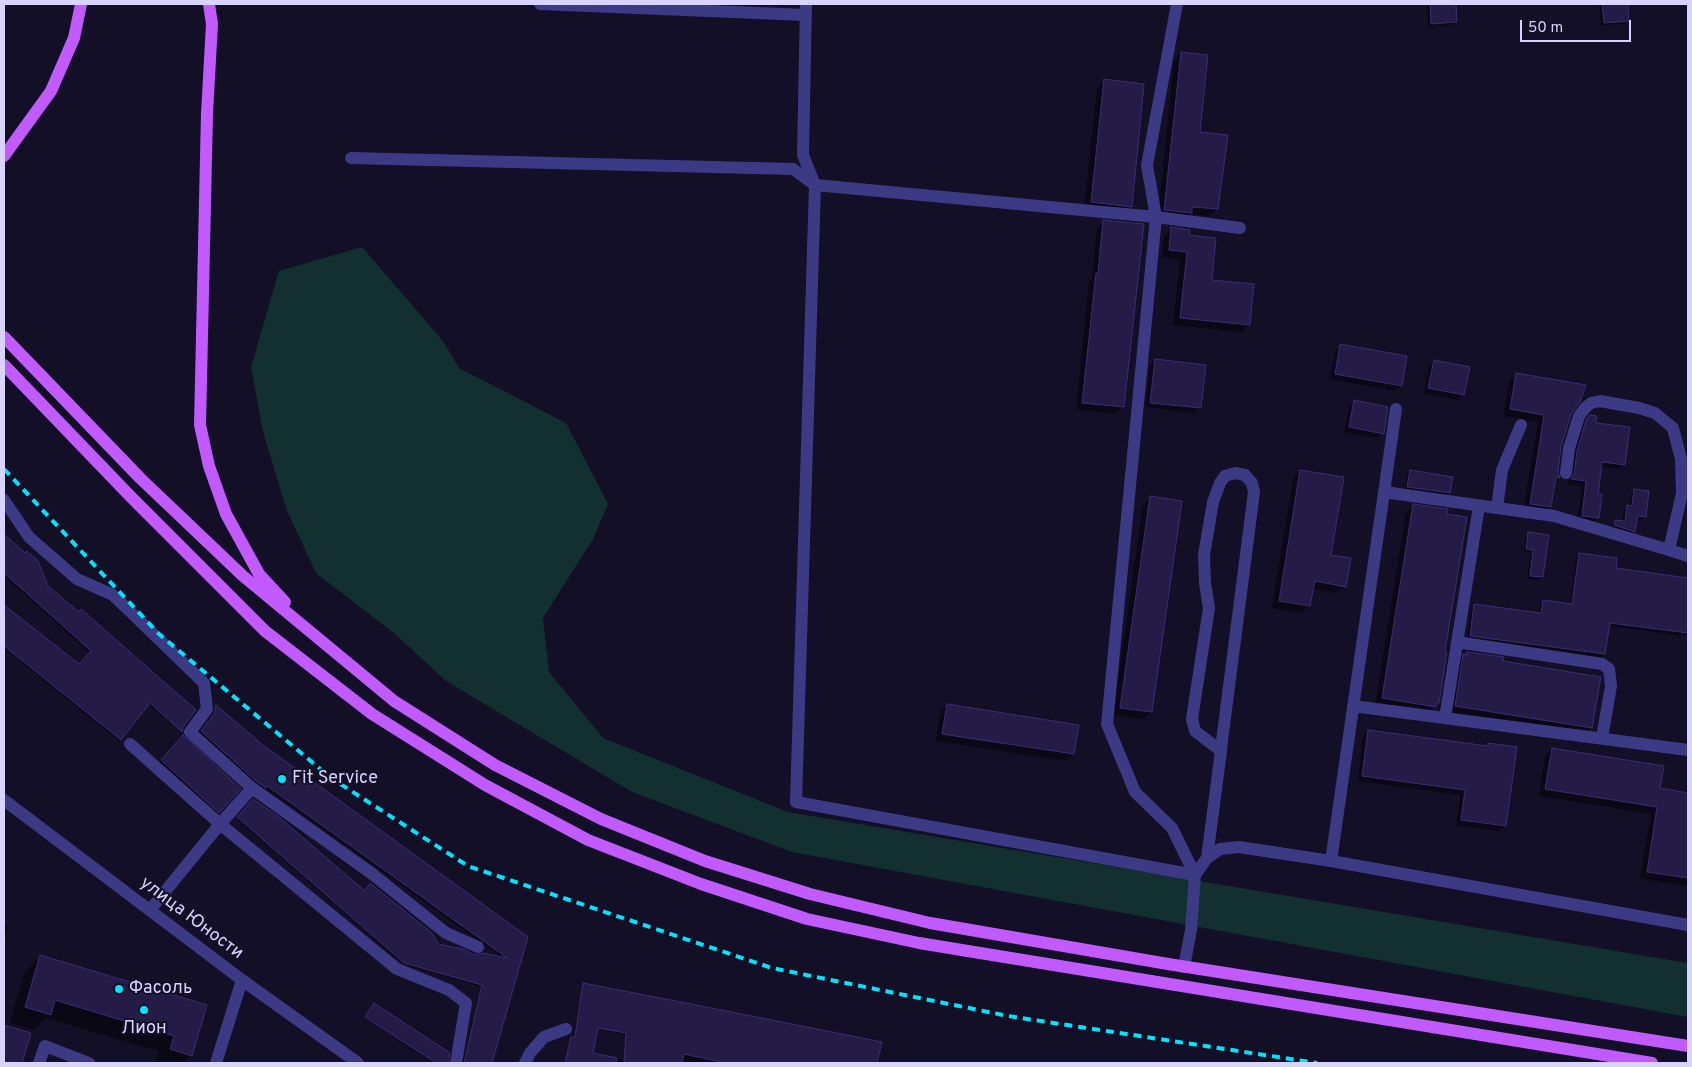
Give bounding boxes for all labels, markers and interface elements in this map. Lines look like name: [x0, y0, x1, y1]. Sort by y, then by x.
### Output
scale bar: [1522, 10, 1633, 42]
text: 50 m: [1528, 19, 1563, 38]
place label: Fit Service: [292, 768, 378, 790]
marker: Fit Service: [276, 773, 288, 785]
street label: улица Юности: [135, 873, 247, 965]
place label: Фасоль: [129, 978, 192, 1000]
marker: Фасоль: [113, 983, 125, 995]
marker: Лион: [138, 1004, 150, 1016]
place label: Лион: [121, 1018, 167, 1040]

